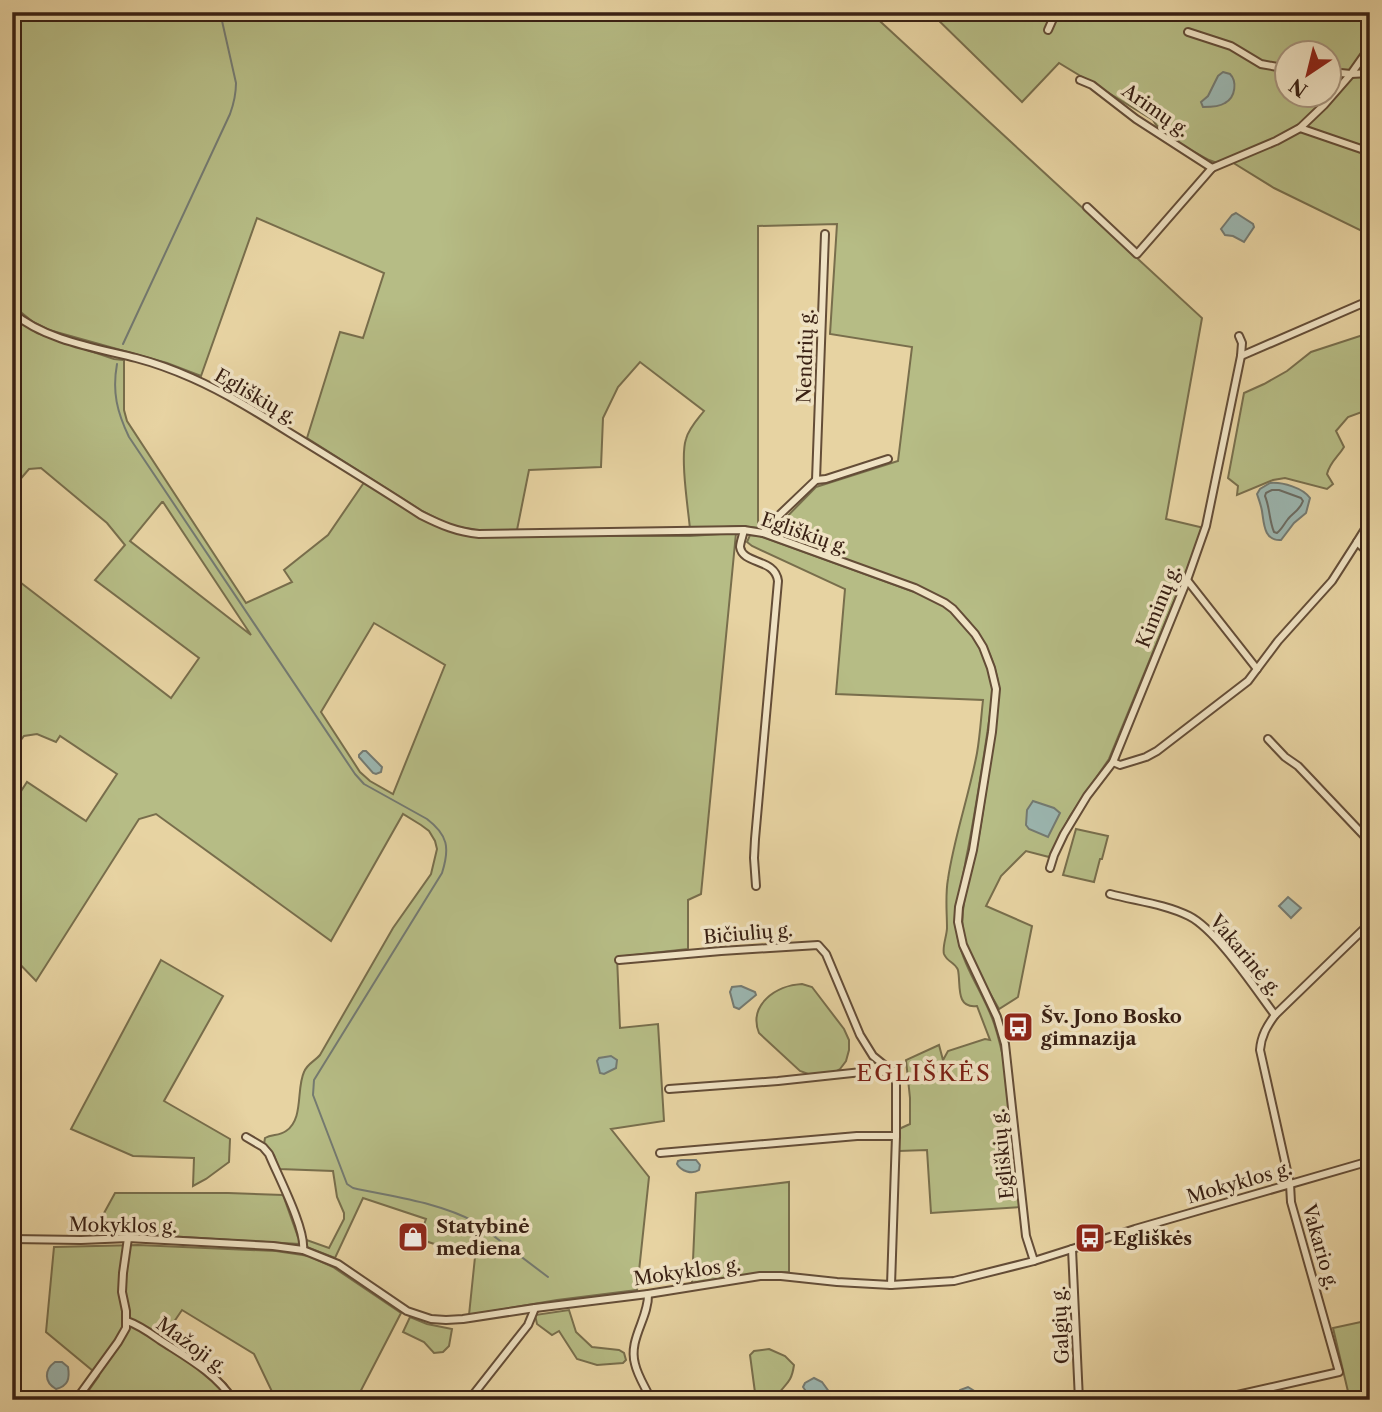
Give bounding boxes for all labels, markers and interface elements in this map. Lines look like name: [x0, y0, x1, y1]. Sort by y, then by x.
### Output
north arrow: [1274, 38, 1344, 108]
text: N: [1285, 73, 1312, 102]
street label: Arimų g.: [1117, 78, 1194, 142]
street label: Nendrių g.: [792, 308, 819, 404]
street label: Egliškių g.: [211, 364, 301, 429]
street label: Egliškių g.: [758, 508, 852, 559]
street label: Kiminų g.: [1131, 561, 1186, 651]
street label: Vakarinė g.: [1204, 909, 1286, 1001]
street label: Bičiulių g.: [702, 918, 794, 949]
place label: Šv. Jono Bosko gimnazija: [1040, 1004, 1182, 1050]
bus stop icon: Šv. Jono Bosko gimnazija: [1001, 1010, 1035, 1044]
district label: EGLIŠKĖS: [856, 1059, 992, 1087]
street label: Egliškių g.: [986, 1108, 1019, 1200]
street label: Mokyklos g.: [1184, 1157, 1294, 1208]
street label: Vakario g.: [1297, 1201, 1344, 1293]
street label: Mokyklos g.: [69, 1213, 177, 1238]
place label: Statybinė mediena: [436, 1215, 530, 1260]
shop icon: Statybinė mediena: [396, 1220, 430, 1254]
bus stop icon: Egliškės: [1073, 1221, 1107, 1255]
place label: Egliškės: [1113, 1227, 1192, 1250]
street label: Mokyklos g.: [632, 1253, 742, 1290]
street label: Galgių g.: [1047, 1285, 1074, 1365]
street label: Mažoji g.: [152, 1312, 232, 1379]

